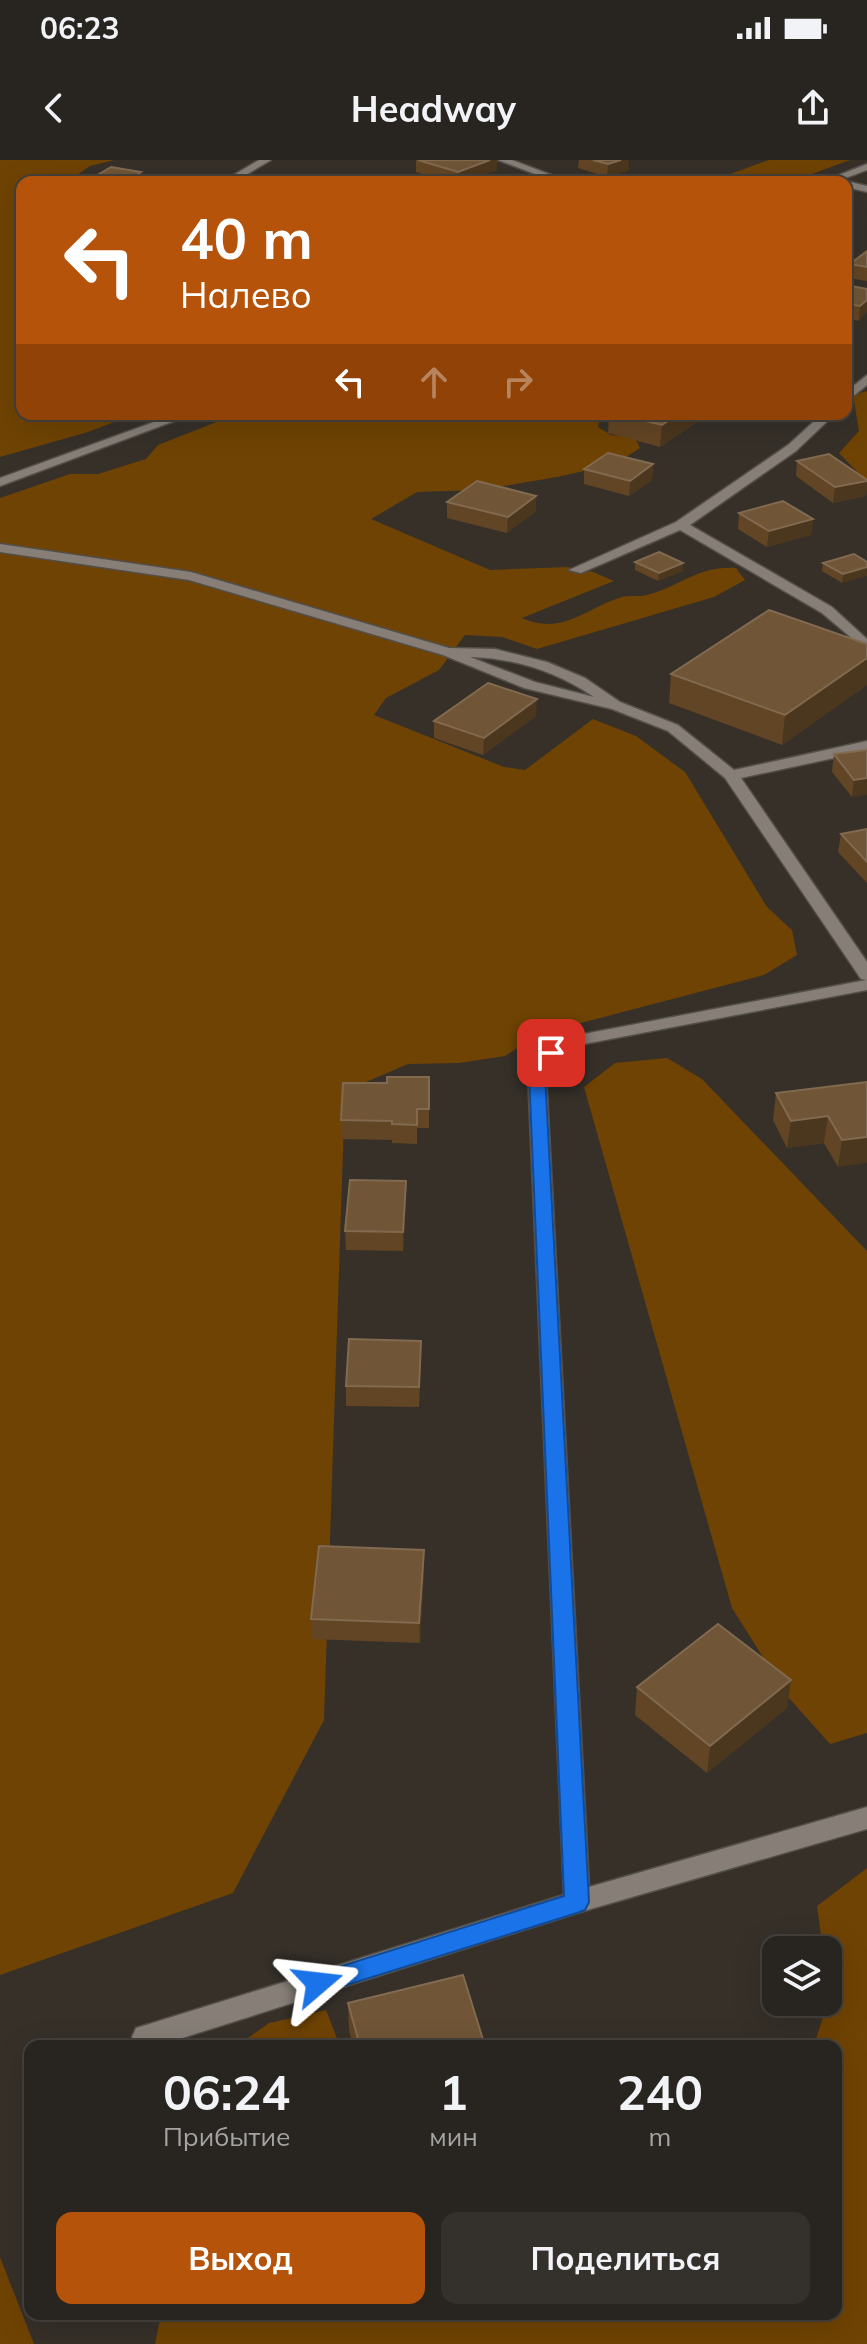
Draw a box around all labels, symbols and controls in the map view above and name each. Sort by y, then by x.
text: 06:23 [40,9,119,47]
icon: back [32,86,76,130]
text: Headway [351,86,516,131]
icon: share [791,86,835,130]
text: 40 m [180,203,313,273]
icon: left [48,208,152,312]
text: Налево [180,272,312,317]
icon: left [328,360,372,404]
icon: ahead [412,360,456,404]
icon: right [496,360,540,404]
pin [517,1019,585,1087]
icon: arrive [529,1031,573,1075]
map controls [762,1936,842,2016]
button: layers [762,1936,842,2016]
position arrow [276,1941,360,2025]
text: 06:24 [163,2062,290,2122]
text: 1 [439,2062,468,2122]
text: 240 [617,2062,703,2122]
text: Прибытие [163,2120,290,2153]
text: мин [429,2120,478,2153]
text: m [648,2120,671,2153]
button: Выход [56,2212,425,2304]
button: Поделиться [441,2212,810,2304]

